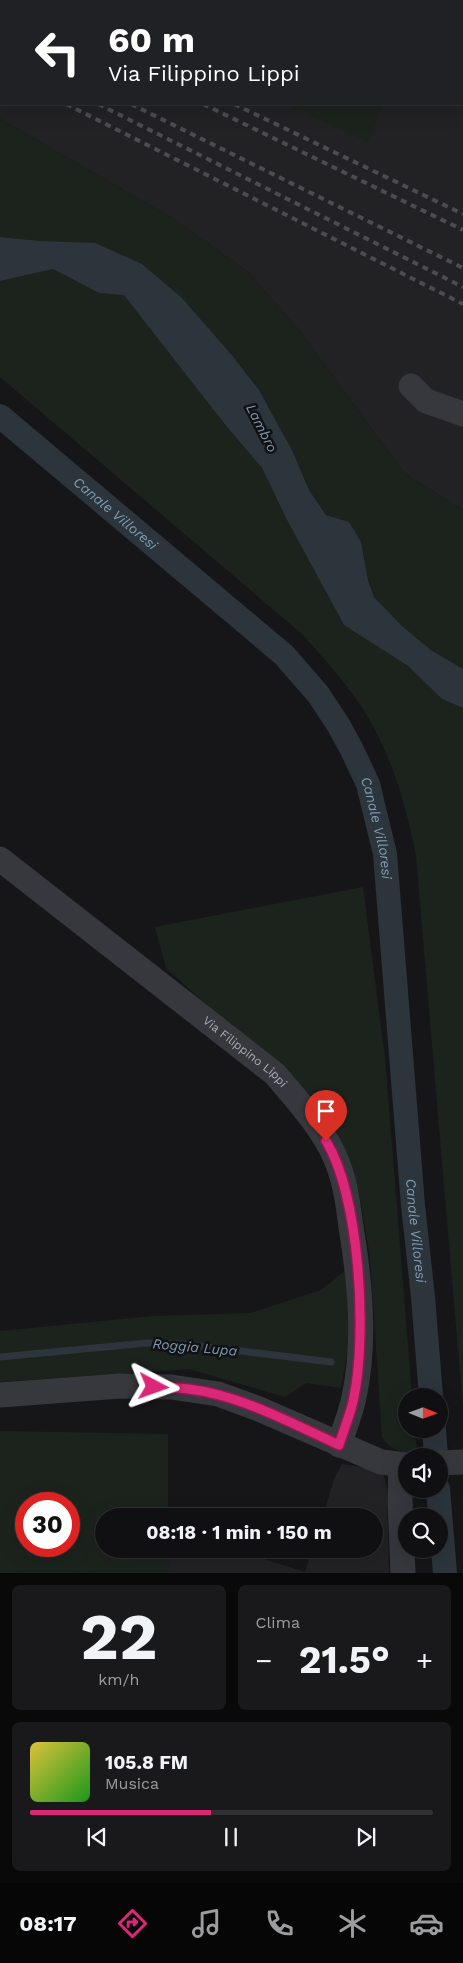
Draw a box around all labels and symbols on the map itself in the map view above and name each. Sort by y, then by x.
water label: Lambro [243,401,281,455]
water label: Canale Villoresi [70,473,161,553]
water label: Canale Villoresi [358,774,395,880]
street label: Via Filippino Lippi [200,1013,290,1090]
pin [305,1090,347,1141]
water label: Canale Villoresi [403,1178,429,1284]
water label: Roggia Lupa [152,1335,238,1359]
position arrow [127,1360,179,1412]
north arrow [398,1388,448,1438]
speed limit sign: 30 [15,1492,80,1557]

